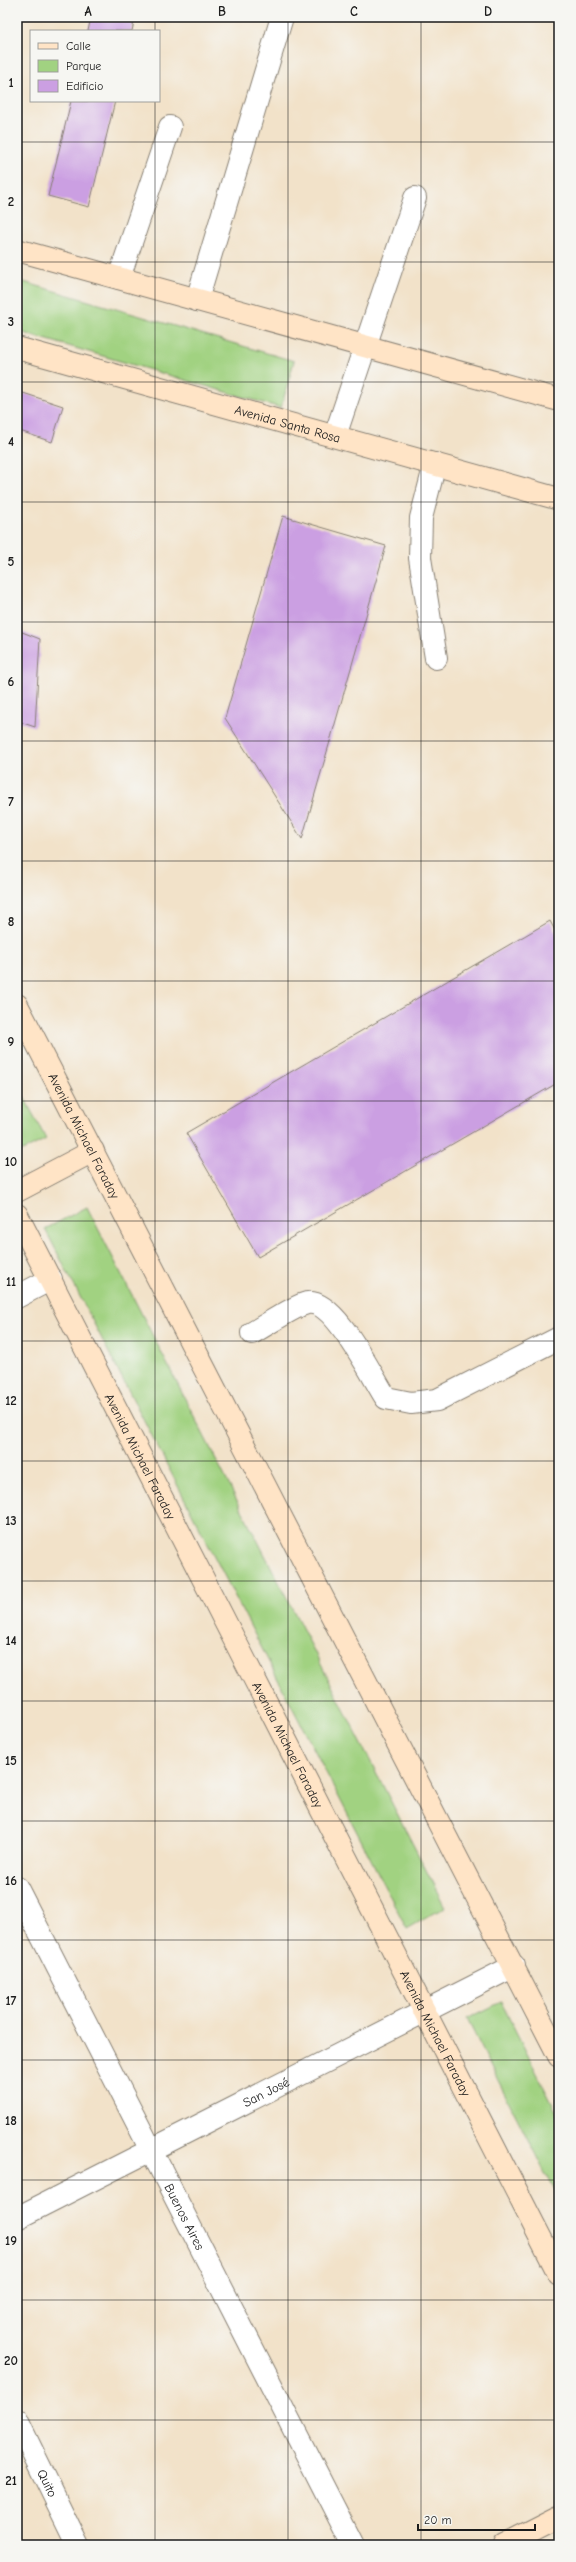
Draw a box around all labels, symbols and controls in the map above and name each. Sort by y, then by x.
text: A [84,4,92,19]
text: B [218,4,226,19]
text: C [350,4,358,19]
text: D [484,4,492,19]
legend [30,30,160,102]
text: Calle [66,39,91,53]
text: Parque [66,59,101,73]
text: 1 [8,75,14,90]
text: Edificio [66,79,103,93]
text: 2 [8,194,14,209]
text: 3 [8,314,14,329]
street label: Avenida Santa Rosa [233,402,342,445]
text: 4 [8,434,14,449]
text: 5 [8,554,15,569]
text: 6 [8,674,15,689]
text: 7 [8,794,14,809]
text: 8 [8,914,14,929]
text: 9 [8,1034,15,1049]
street label: Avenida Michael Faraday [46,1070,123,1201]
text: 10 [5,1154,17,1169]
text: 11 [6,1274,16,1289]
street label: Avenida Michael Faraday [102,1391,179,1522]
text: 12 [5,1393,17,1408]
text: 13 [5,1513,17,1528]
text: 14 [5,1633,17,1648]
street label: Avenida Michael Faraday [250,1679,327,1810]
text: 15 [5,1753,17,1768]
text: 16 [5,1873,17,1888]
street label: Avenida Michael Faraday [397,1968,474,2099]
text: 17 [6,1993,17,2008]
street label: San José [240,2074,292,2110]
text: 18 [5,2113,17,2128]
street label: Buenos Aires [162,2181,208,2252]
text: 19 [5,2233,17,2248]
text: 20 [4,2353,18,2368]
street label: Quito [35,2467,61,2499]
text: 21 [5,2473,17,2488]
scale bar [418,2506,535,2532]
text: 20 m [424,2513,452,2527]

